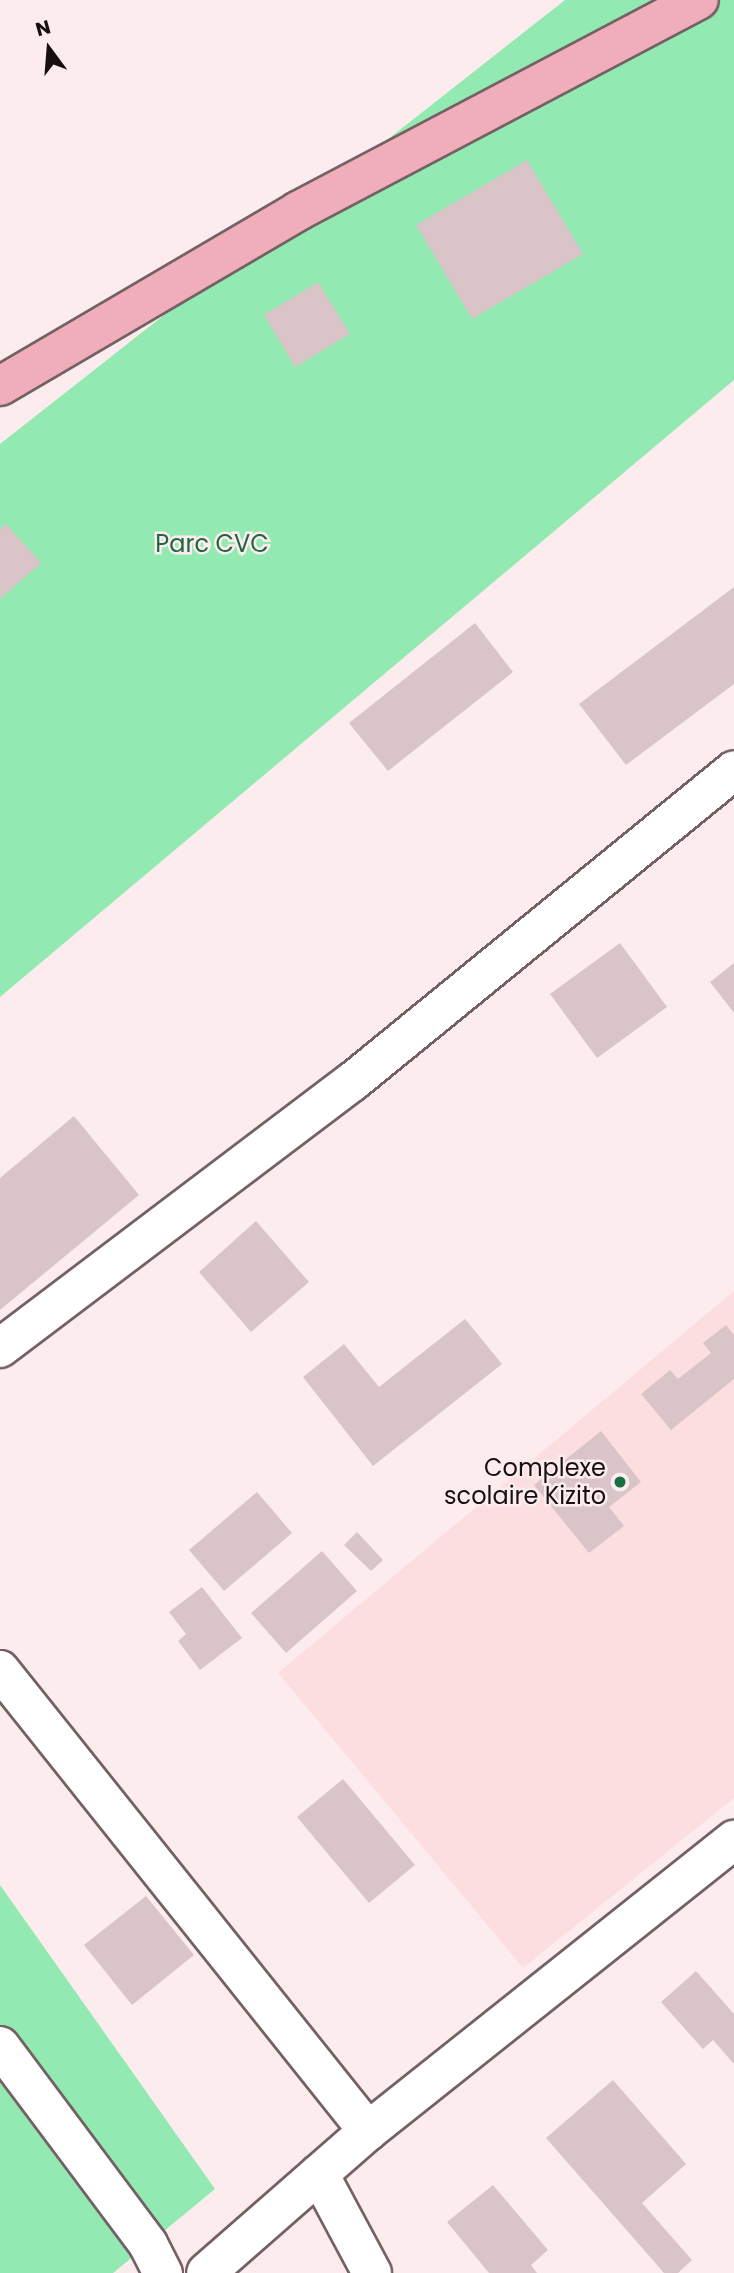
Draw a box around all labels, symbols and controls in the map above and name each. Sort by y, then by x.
text: N [32,13,54,43]
north arrow [14,14,84,84]
park label: Parc CVC [155,530,269,558]
place label: Complexe scolaire Kizito [444,1454,606,1510]
marker: Complexe scolaire Kizito [612,1474,628,1490]

